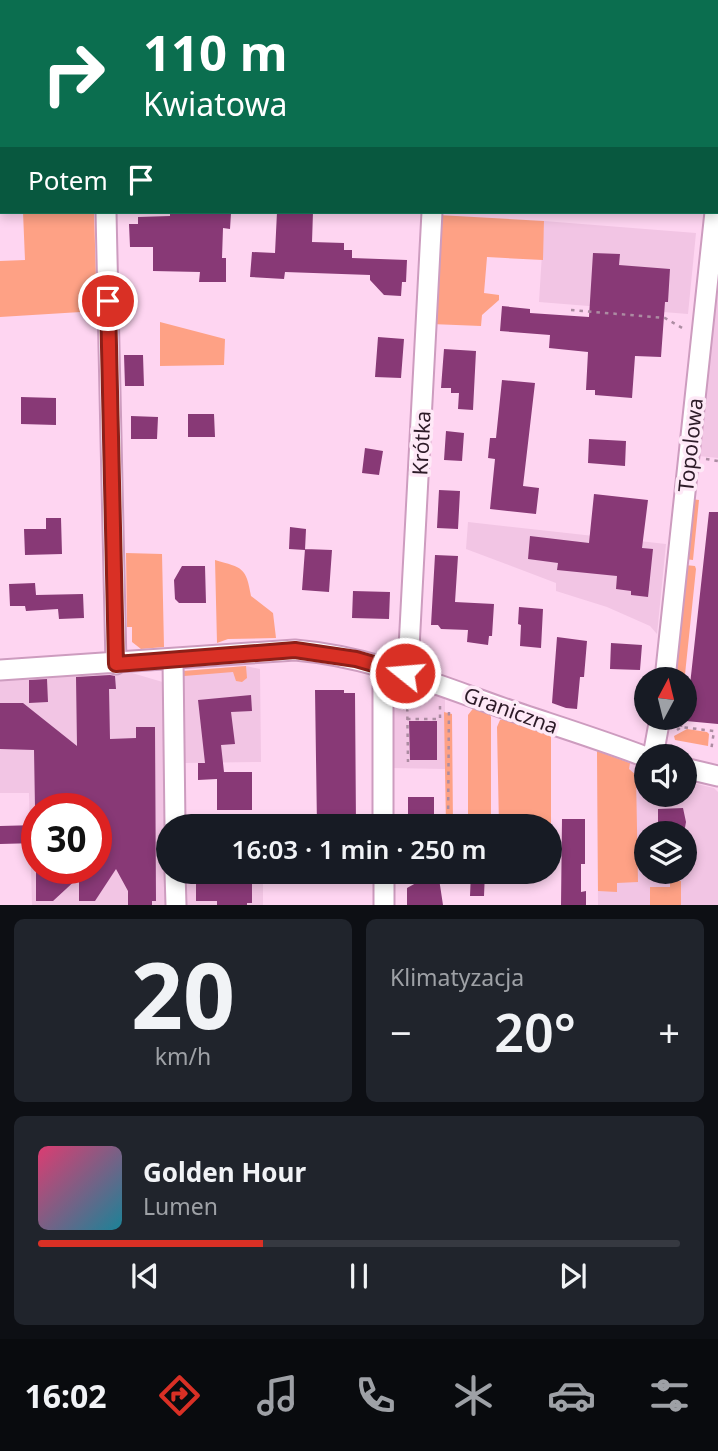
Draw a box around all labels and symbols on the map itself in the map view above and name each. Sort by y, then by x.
pin [78,271,138,331]
street label: Topolowa [671,397,709,493]
street label: Krótka [405,410,437,476]
position arrow [368,636,442,710]
north arrow [634,667,696,730]
street label: Graniczna [460,680,562,740]
speed limit sign: 30 [21,793,112,884]

